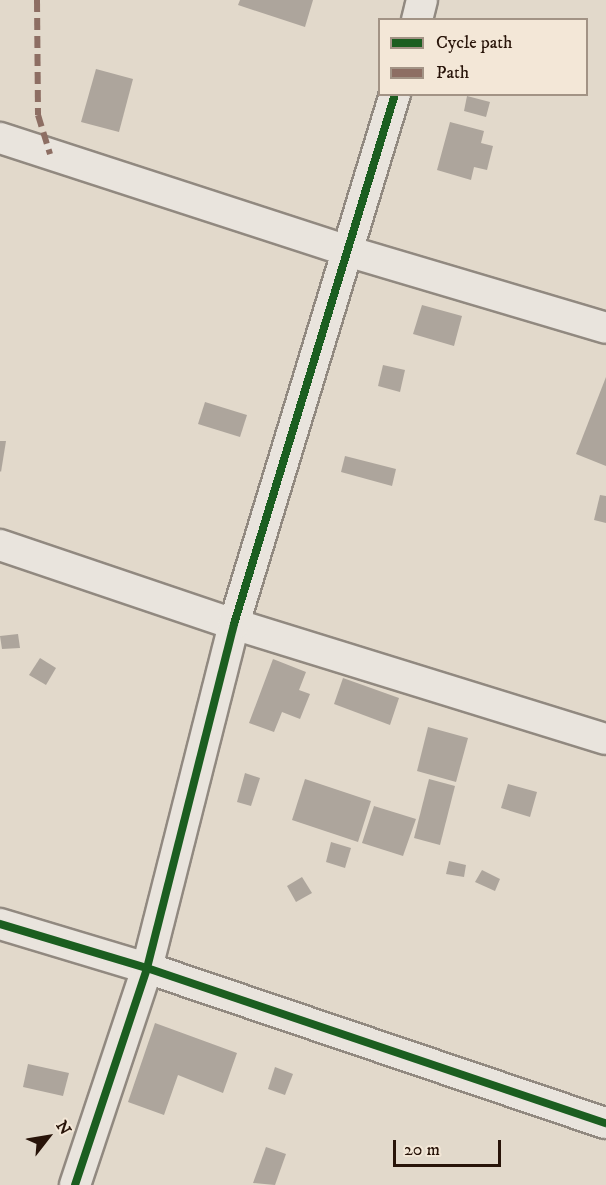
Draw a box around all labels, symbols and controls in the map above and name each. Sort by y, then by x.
legend [378,18,588,96]
text: Cycle path [436,32,513,54]
text: Path [436,62,469,84]
north arrow [18,1107,78,1167]
text: N [51,1117,75,1139]
scale bar [396,1128,504,1166]
text: 20 m [404,1139,440,1161]

